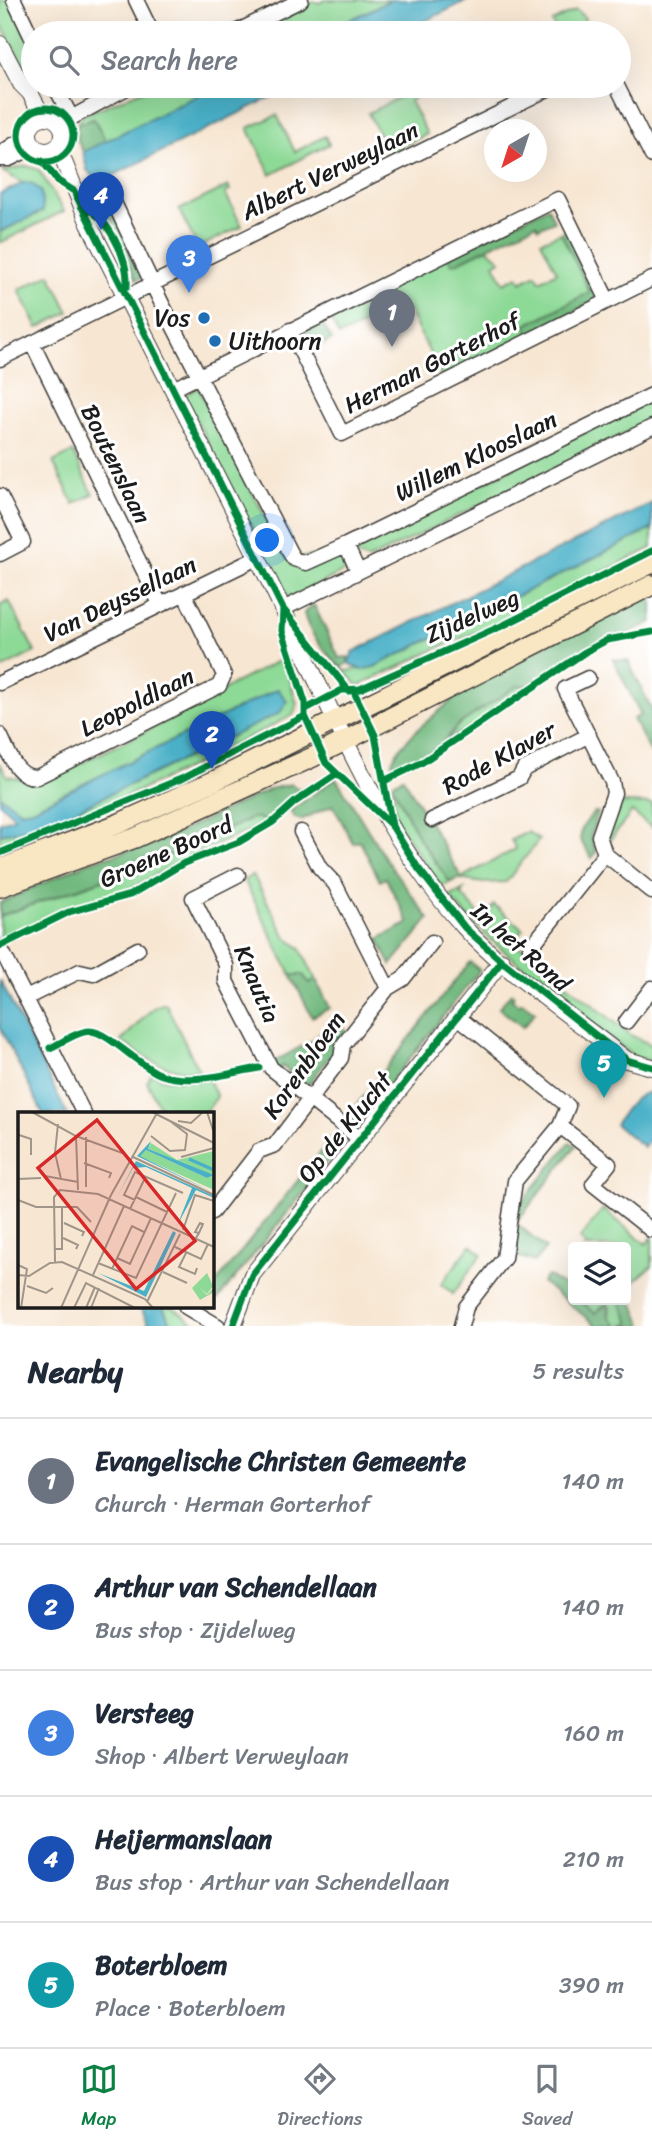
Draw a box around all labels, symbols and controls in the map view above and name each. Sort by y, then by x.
search box [21,21,631,98]
text: Search here [101,37,238,83]
icon: search [45,41,83,79]
street label: Albert Verweylaan [233,110,426,233]
north arrow [484,119,547,182]
pin: 4 [78,172,124,230]
pin: 3 [166,235,212,293]
pin: 1 [369,289,415,347]
place label: Vos [155,297,191,339]
street label: Herman Gorterhof [336,299,530,426]
marker: Vos [196,310,212,326]
place label: Uithoorn [229,320,321,362]
marker: Uithoorn [207,333,223,349]
street label: Boutenslaan [69,397,163,531]
street label: Willem Klooslaan [388,398,564,514]
your location [250,523,284,557]
street label: Van Deyssellaan [36,544,204,654]
street label: Zijdelweg [418,577,526,655]
street label: Leopoldlaan [72,655,202,749]
street label: Rode Klaver [434,708,566,807]
pin: 2 [189,711,235,769]
street label: Groene Boord [93,803,242,900]
street label: In het Rond [460,891,582,1004]
street label: Knautia [222,938,292,1030]
street label: Korenbloem [251,1002,357,1128]
pin: 5 [581,1040,627,1098]
street label: Op de Klucht [286,1061,404,1192]
inset map [18,1112,214,1308]
map controls [568,1242,631,1305]
button: layers [568,1242,631,1305]
text: Nearby [28,1345,123,1399]
text: 5 results [533,1351,624,1392]
text: Evangelische Christen Gemeente [95,1438,466,1484]
text: 1 [46,1461,56,1502]
text: 140 m [562,1461,624,1502]
text: Church · Herman Gorterhof [95,1484,370,1525]
text: Arthur van Schendellaan [95,1564,377,1610]
text: 2 [44,1587,58,1628]
text: 140 m [562,1587,624,1628]
text: Bus stop · Zijdelweg [95,1610,296,1651]
text: Versteeg [95,1690,194,1736]
text: 3 [45,1713,57,1754]
text: 160 m [563,1713,624,1754]
text: Shop · Albert Verweylaan [95,1736,349,1777]
text: Heijermanslaan [95,1816,272,1862]
text: 4 [44,1839,58,1880]
text: 210 m [563,1839,624,1880]
text: Bus stop · Arthur van Schendellaan [95,1862,449,1903]
text: Boterbloem [95,1942,228,1988]
text: 5 [44,1965,58,2006]
text: 390 m [559,1965,624,2006]
text: Place · Boterbloem [95,1988,286,2029]
tab: Map [80,2060,118,2135]
tab: Directions [277,2060,363,2135]
tab: Saved [522,2060,572,2135]

